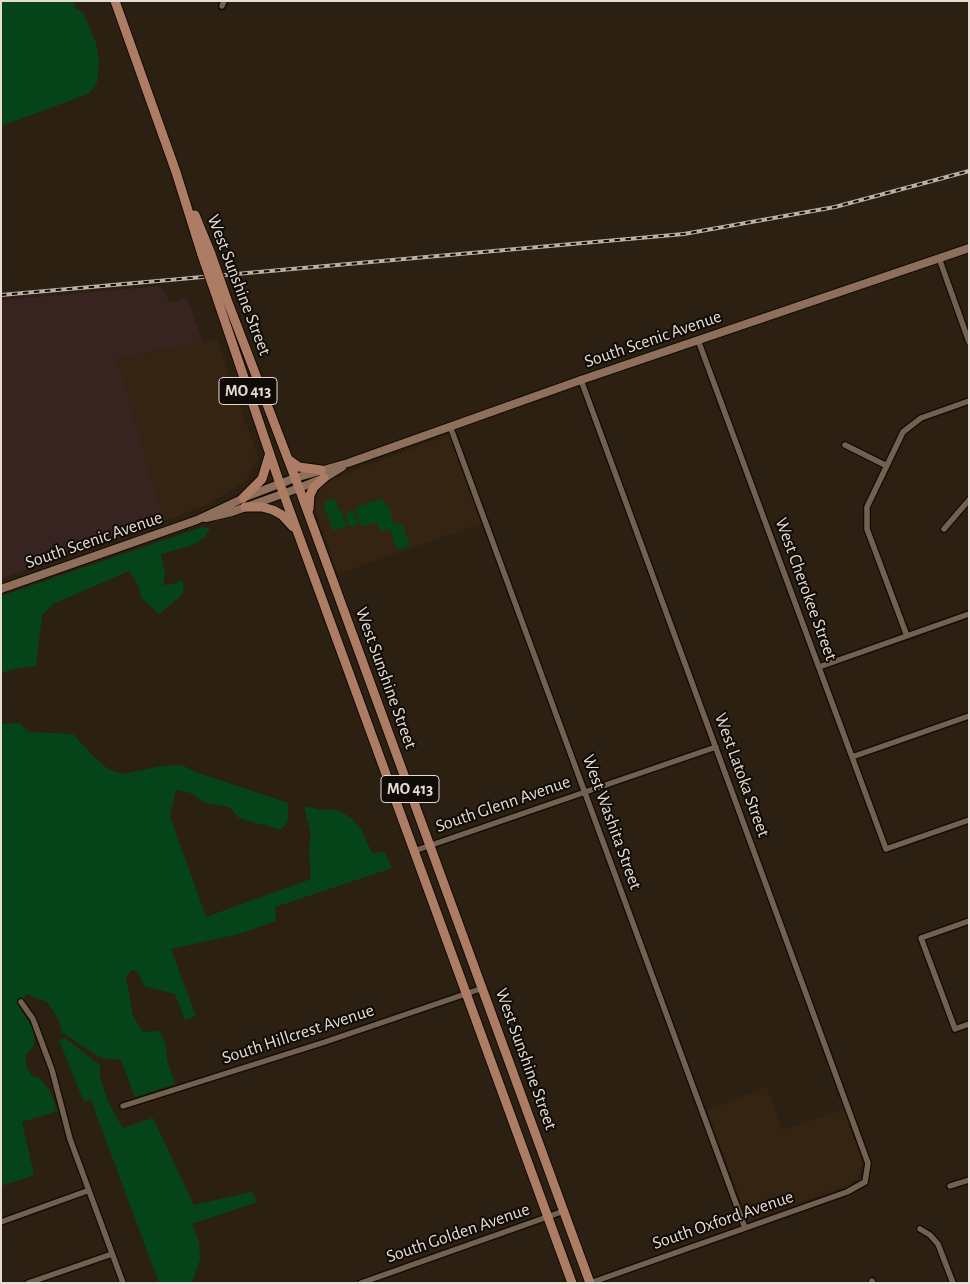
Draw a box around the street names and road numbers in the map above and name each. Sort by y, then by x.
street label: West Sunshine Street [202,212,276,358]
street label: South Scenic Avenue [582,305,724,373]
road number: MO 413 [219,378,277,404]
street label: South Scenic Avenue [23,506,165,574]
street label: West Cherokee Street [770,515,842,663]
street label: West Sunshine Street [350,604,422,752]
street label: West Latoka Street [710,710,774,840]
street label: West Washita Street [578,752,646,892]
street label: South Glenn Avenue [433,771,573,837]
road number: MO 413 [381,776,439,802]
street label: West Sunshine Street [490,985,562,1133]
street label: South Hillcrest Avenue [219,999,377,1069]
street label: South Oxford Avenue [650,1186,796,1254]
street label: South Golden Avenue [383,1198,533,1268]

